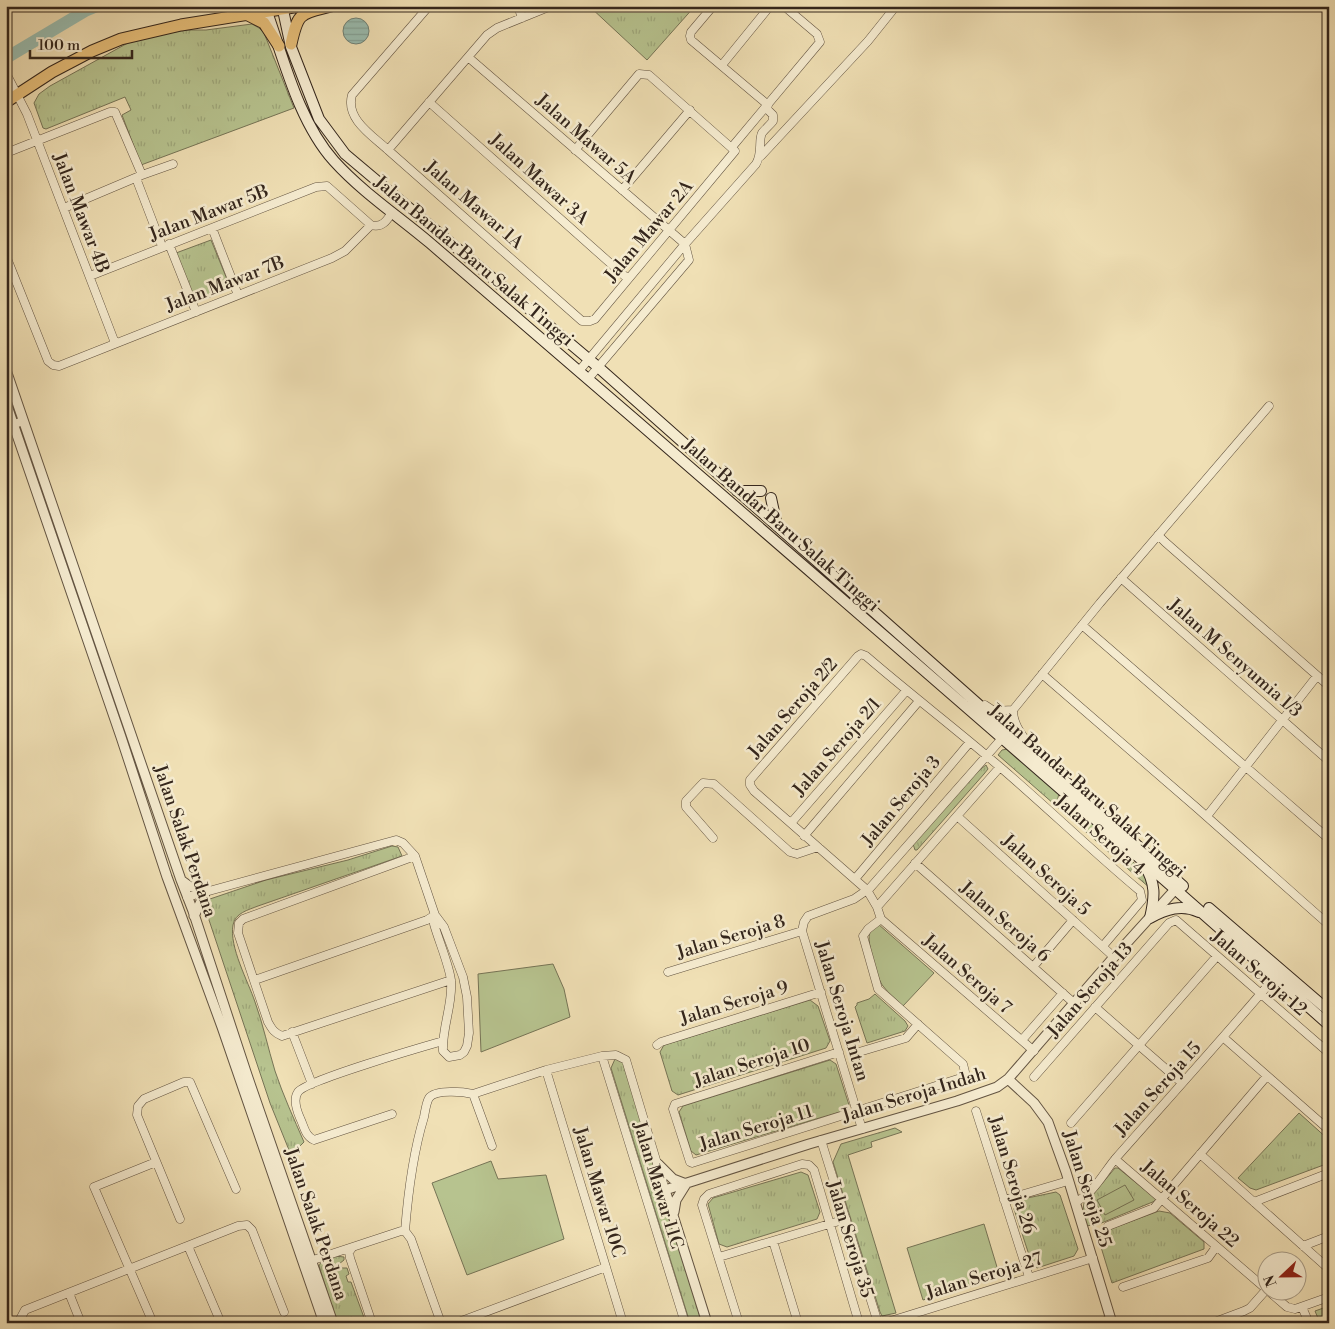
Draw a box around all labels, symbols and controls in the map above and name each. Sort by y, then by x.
scale bar [30,28,132,60]
text: 100 m [38,36,80,55]
street label: Jalan Mawar 5A [530,88,642,189]
street label: Jalan Mawar 3A [484,128,594,230]
street label: Jalan Mawar 4B [47,149,114,276]
street label: Jalan Mawar 1A [419,155,529,255]
street label: Jalan Bandar Baru Salak Tinggi [369,170,579,351]
street label: Jalan Mawar 2A [599,175,699,288]
street label: Jalan Mawar 5B [145,180,272,247]
street label: Jalan Mawar 7B [161,251,288,318]
street label: Jalan Bandar Baru Salak Tinggi [677,432,884,617]
street label: Jalan M Senyumia 1/3 [1163,593,1307,722]
street label: Jalan Seroja 2/2 [743,653,843,764]
street label: Jalan Seroja 2/1 [787,693,886,802]
street label: Jalan Bandar Baru Salak Tinggi [983,698,1190,883]
street label: Jalan Seroja 3 [856,751,946,852]
street label: Jalan Salak Perdana [148,761,222,921]
street label: Jalan Seroja 4 [1049,789,1150,881]
street label: Jalan Seroja 5 [996,829,1095,921]
street label: Jalan Seroja 6 [954,876,1055,968]
street label: Jalan Seroja 8 [673,910,788,965]
street label: Jalan Seroja 12 [1205,924,1312,1021]
street label: Jalan Seroja 7 [917,928,1016,1019]
street label: Jalan Seroja Intan [809,937,874,1084]
street label: Jalan Seroja 13 [1042,937,1138,1043]
street label: Jalan Seroja 9 [676,976,791,1031]
street label: Jalan Seroja 10 [690,1033,813,1093]
street label: Jalan Seroja 15 [1109,1037,1206,1142]
street label: Jalan Seroja Indah [838,1062,989,1128]
street label: Jalan Seroja 11 [695,1100,816,1156]
street label: Jalan Seroja 26 [983,1112,1041,1237]
street label: Jalan Mawar 11C [627,1118,688,1252]
street label: Jalan Mawar 10C [568,1123,630,1260]
street label: Jalan Seroja 25 [1057,1127,1117,1250]
street label: Jalan Salak Perdana [279,1144,353,1304]
street label: Jalan Seroja 22 [1136,1155,1244,1253]
street label: Jalan Seroja 35 [821,1177,879,1300]
street label: Jalan Seroja 27 [922,1247,1045,1305]
north arrow [1258,1252,1308,1302]
text: N [1260,1272,1281,1289]

